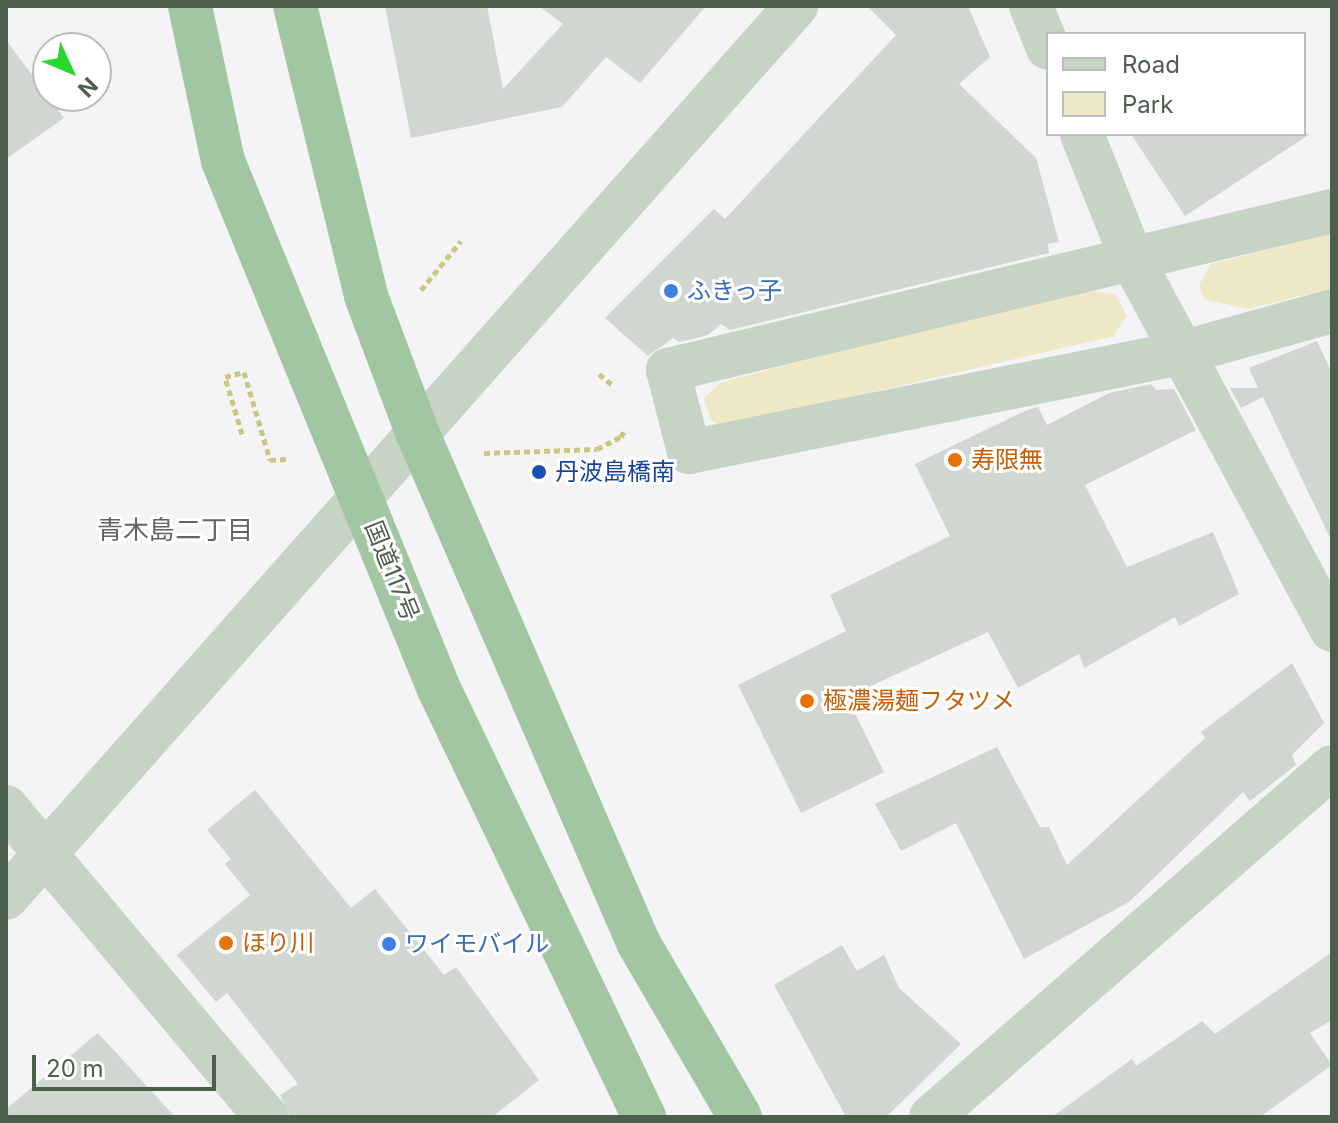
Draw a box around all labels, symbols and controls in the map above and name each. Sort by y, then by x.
north arrow [32,32,112,112]
legend [1046,32,1306,136]
text: Road [1122,50,1180,79]
text: N [73,72,103,102]
text: Park [1122,90,1173,119]
place label: ふきっ子 [687,277,783,305]
marker: ふきっ子 [662,282,680,300]
place label: 寿限無 [971,446,1043,474]
marker: 寿限無 [946,451,964,469]
place label: 丹波島橋南 [555,458,675,486]
marker: 丹波島橋南 [530,463,548,481]
district label: 青木島二丁目 [97,514,253,546]
street label: 国道117号 [359,517,425,625]
place label: 極濃湯麺フタツメ [823,687,1015,715]
marker: 極濃湯麺フタツメ [798,692,816,710]
place label: ほり川 [242,929,314,957]
place label: ワイモバイル [405,930,549,958]
marker: ほり川 [217,934,235,952]
marker: ワイモバイル [380,935,398,953]
scale bar [36,1039,220,1089]
text: 20 m [46,1054,104,1083]

